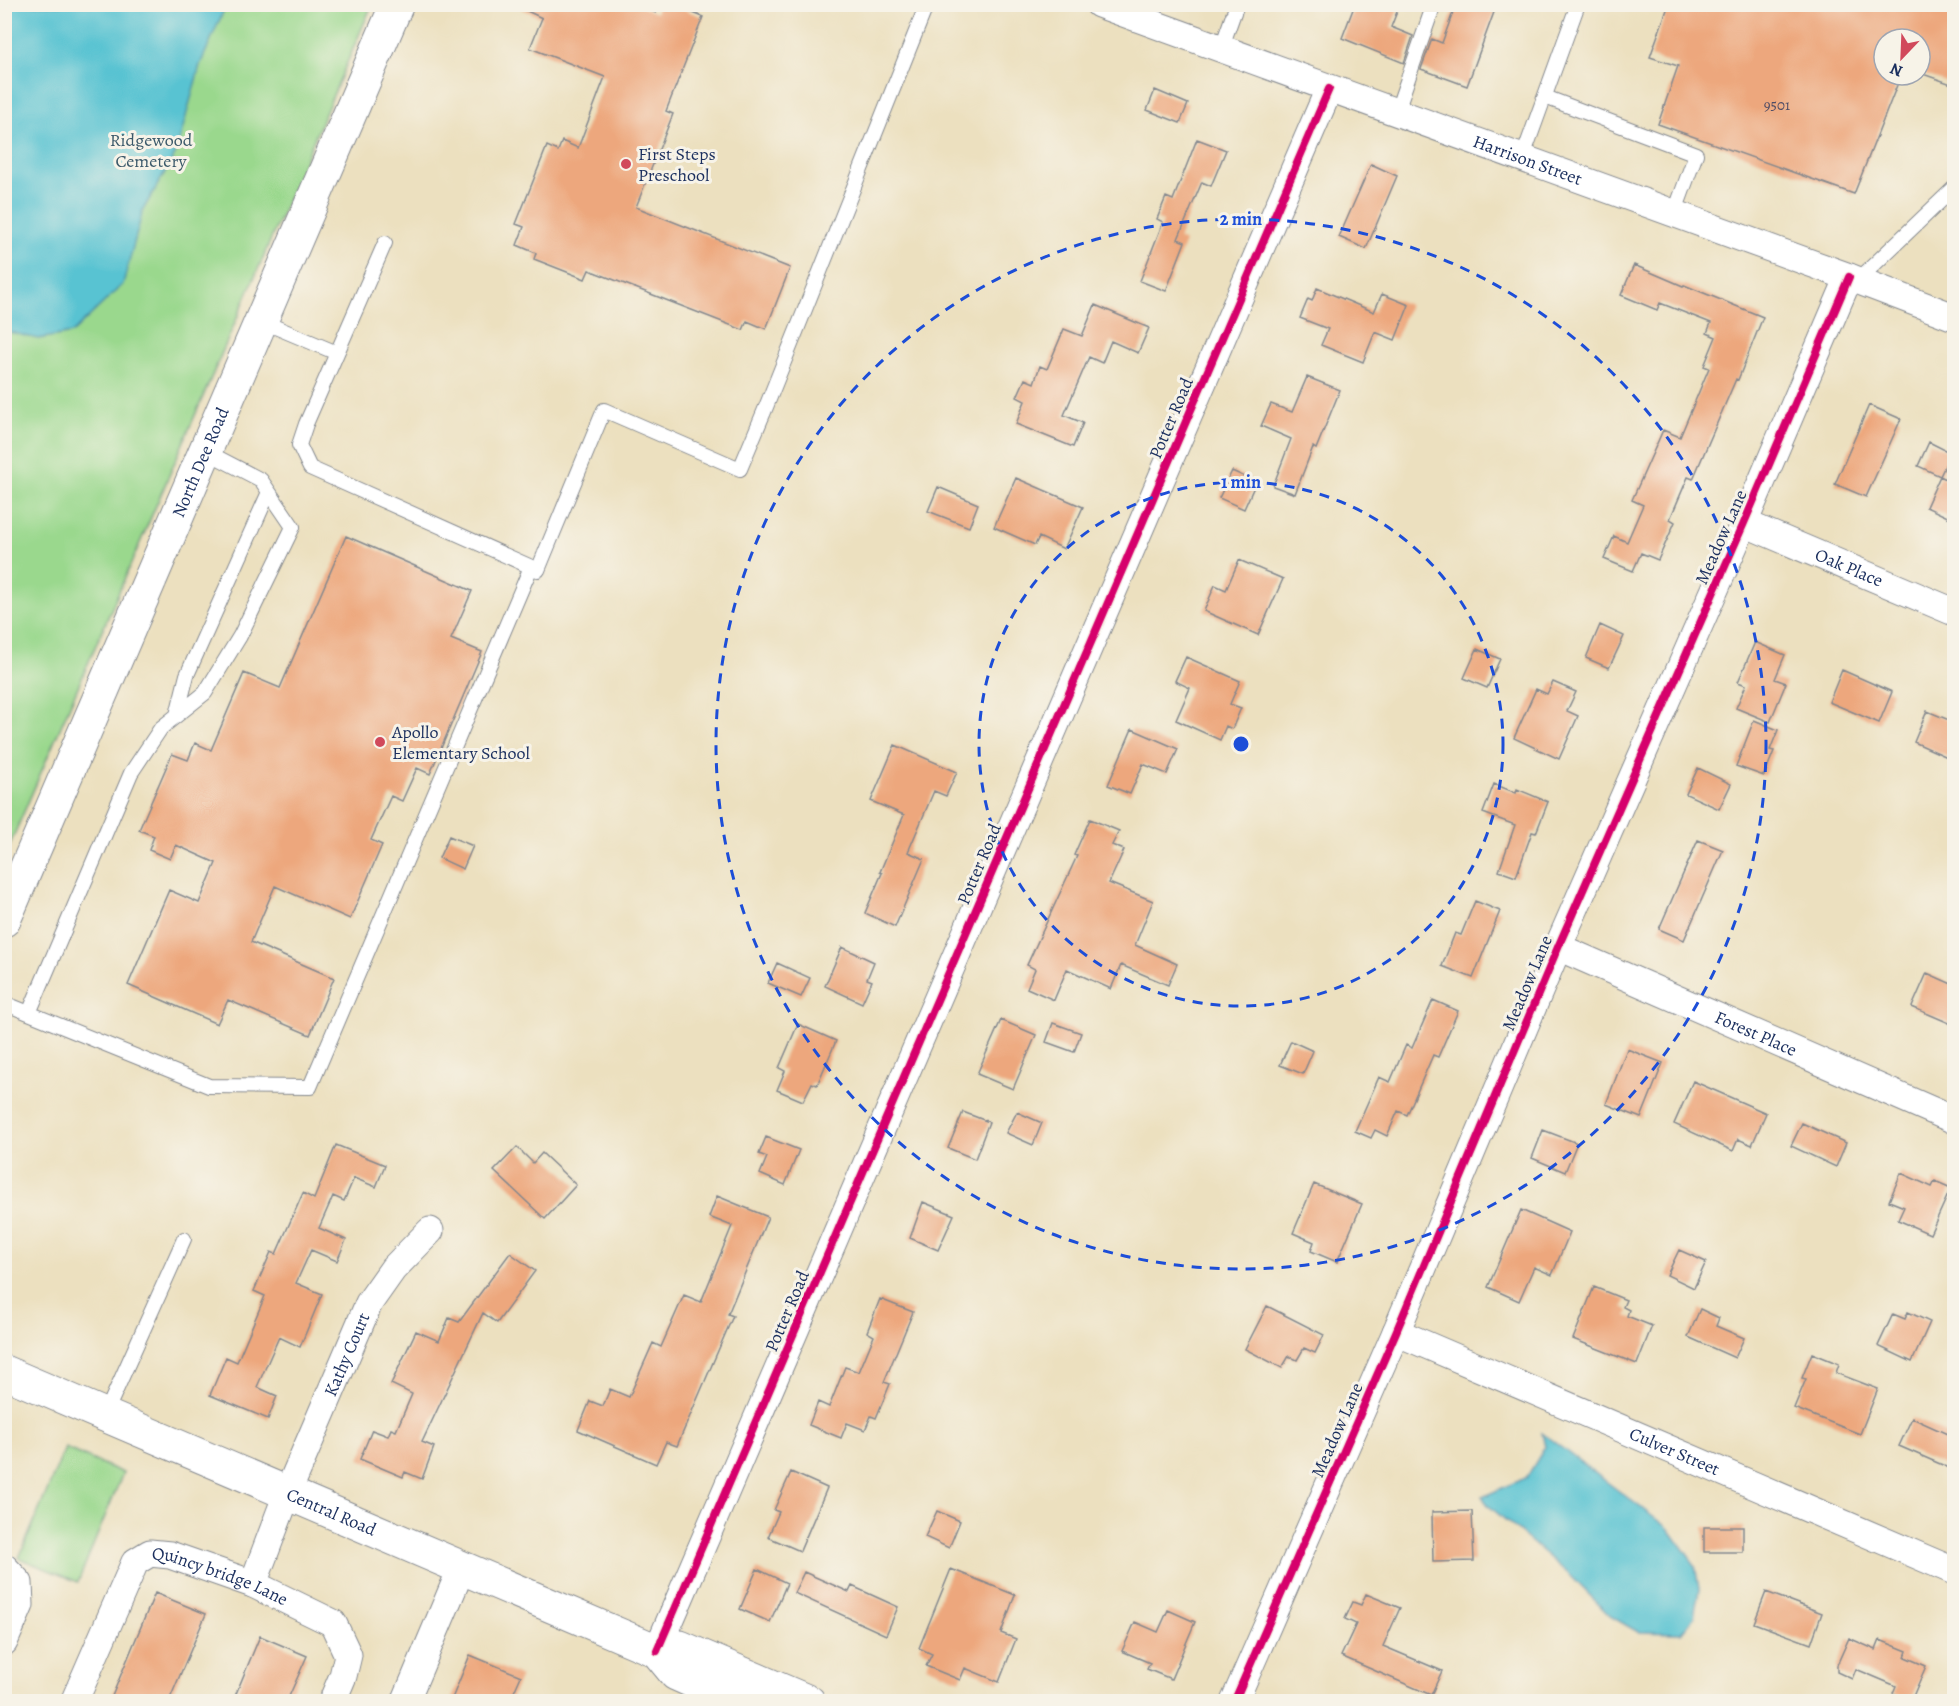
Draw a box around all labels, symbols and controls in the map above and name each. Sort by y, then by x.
north arrow [1872,27,1932,87]
text: N [1887,57,1906,82]
house number: 9501 [1764,95,1790,115]
park label: Ridgewood Cemetery [110,128,193,173]
street label: Harrison Street [1470,129,1585,191]
place label: First Steps Preschool [638,142,716,187]
marker: First Steps Preschool [619,157,633,171]
text: 2 min [1220,207,1262,231]
street label: Potter Road [1143,373,1199,462]
street label: North Dee Road [166,403,235,521]
text: 1 min [1221,470,1261,494]
street label: Meadow Lane [1689,486,1753,588]
street label: Oak Place [1811,542,1887,592]
place label: Apollo Elementary School [391,720,530,765]
centre of rings [1231,734,1251,754]
marker: Apollo Elementary School [373,735,387,749]
street label: Potter Road [951,819,1007,908]
street label: Meadow Lane [1496,932,1558,1034]
street label: Forest Place [1711,1005,1801,1062]
street label: Potter Road [759,1266,815,1355]
street label: Kathy Court [318,1309,375,1400]
street label: Meadow Lane [1305,1379,1369,1481]
street label: Culver Street [1626,1421,1723,1481]
street label: Central Road [283,1482,380,1542]
street label: Quincy bridge Lane [151,1541,292,1611]

